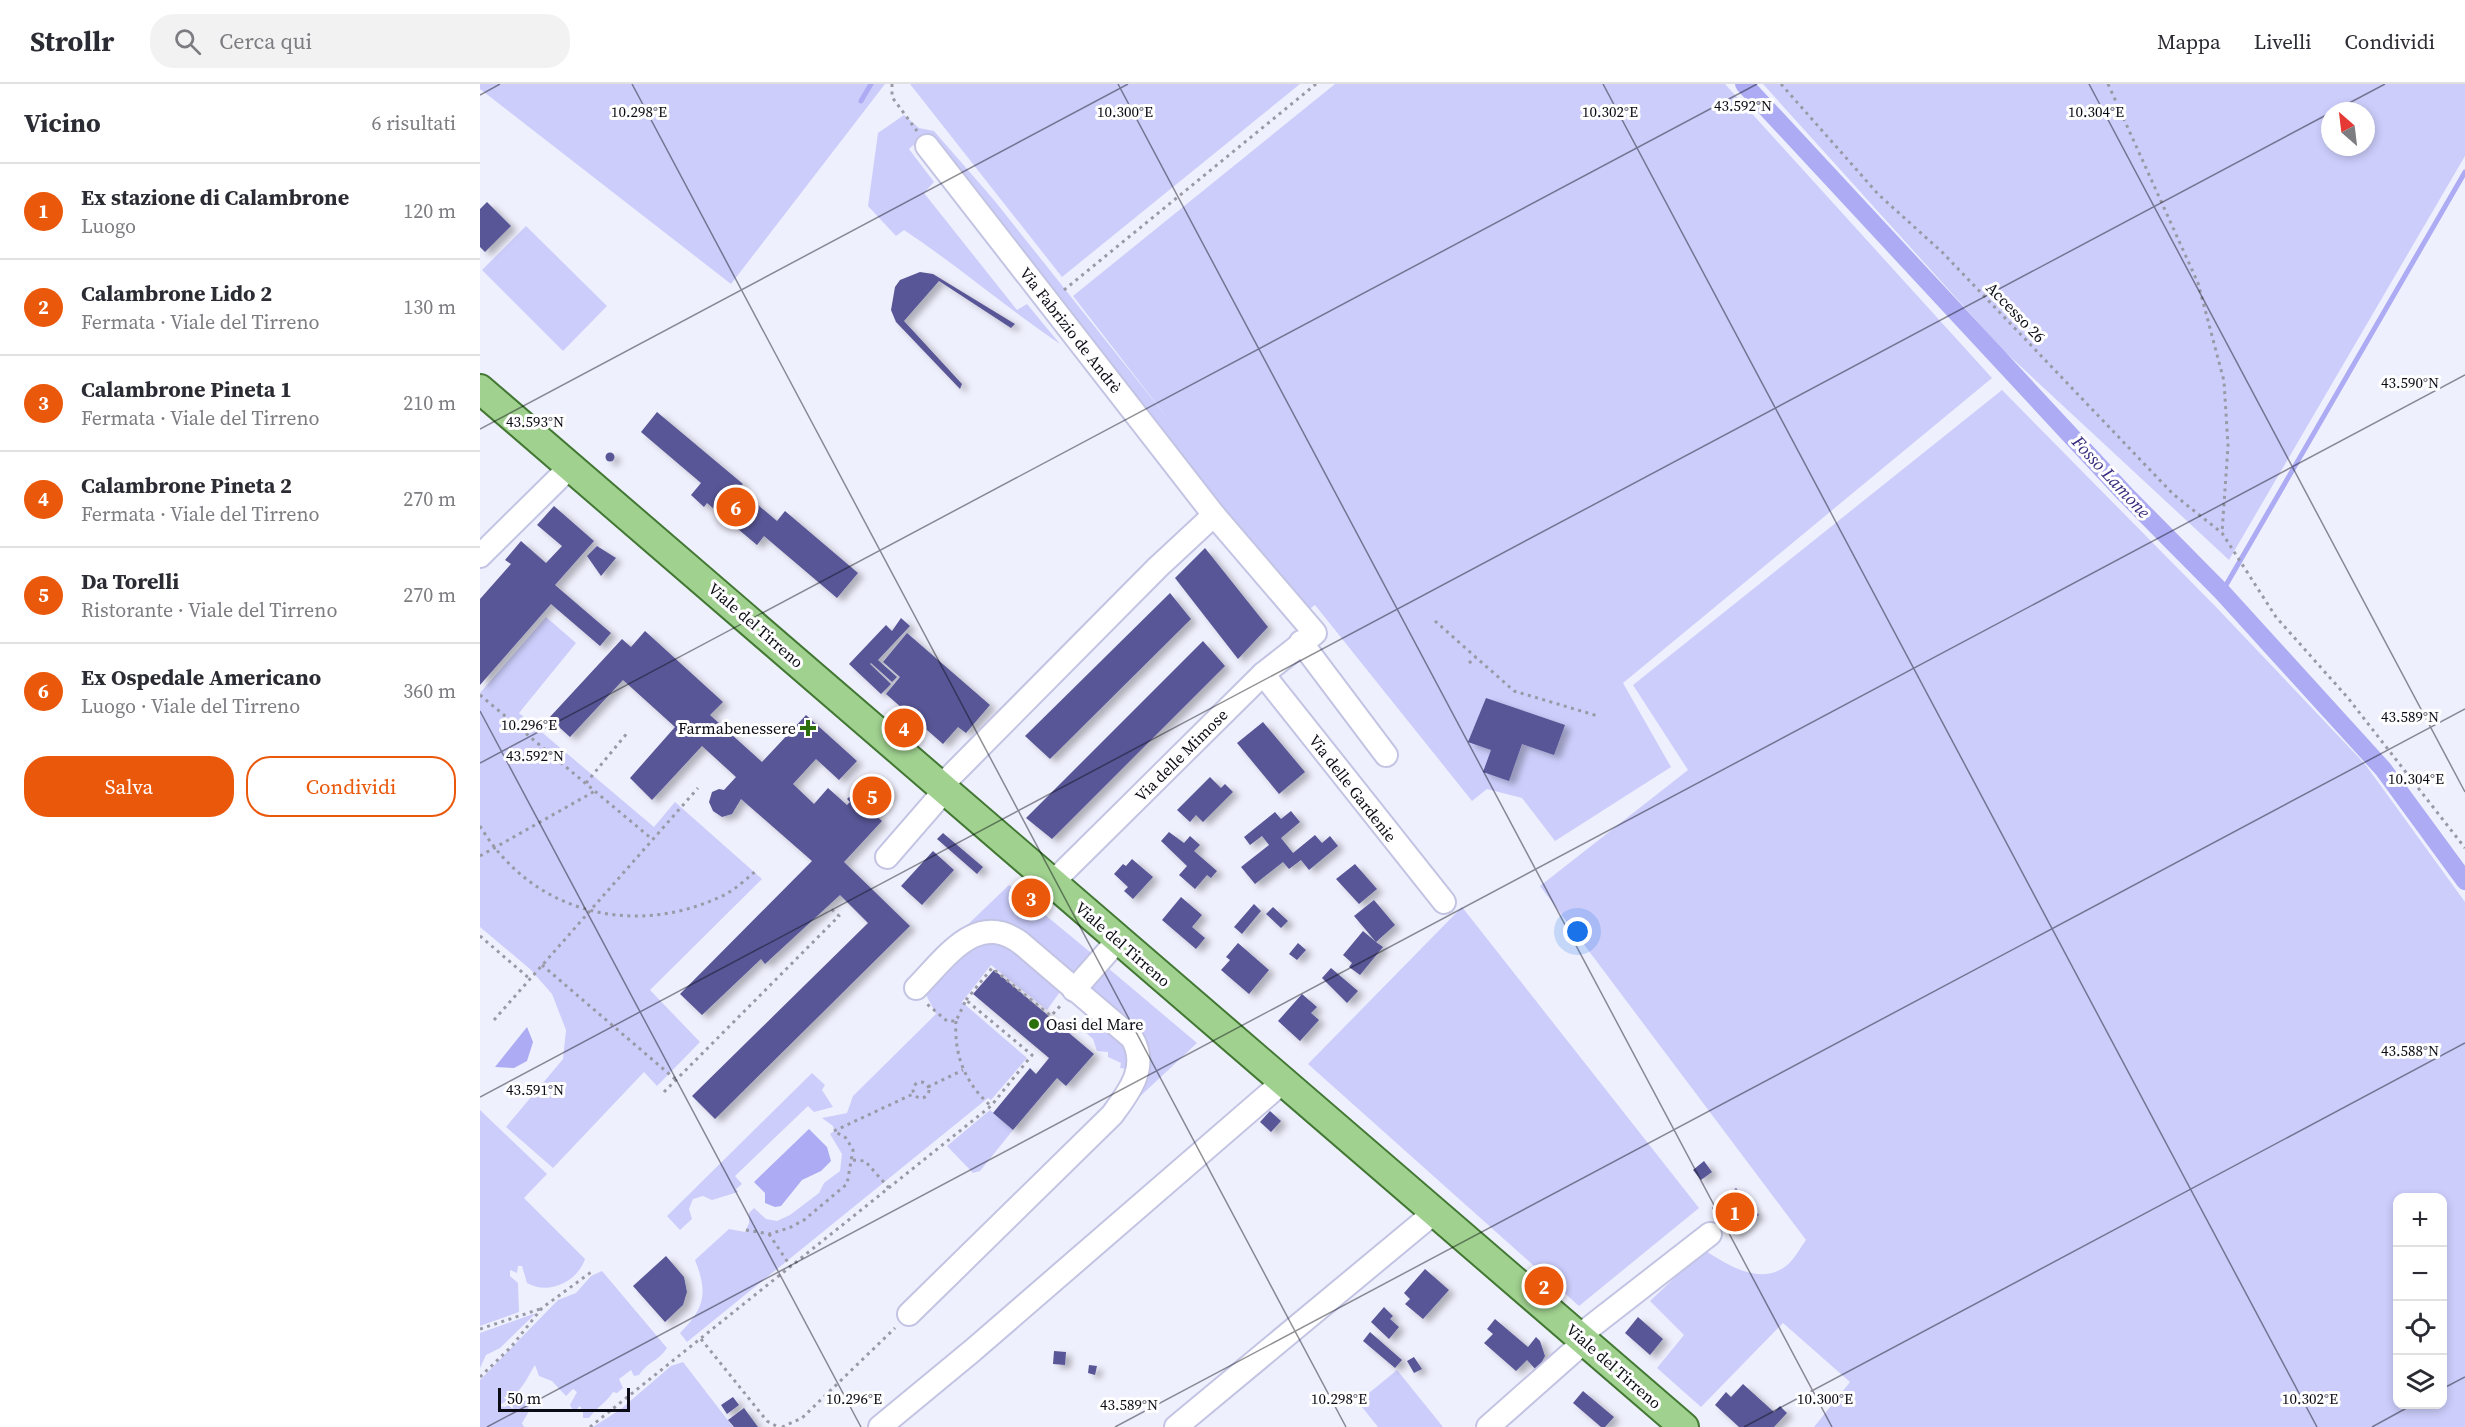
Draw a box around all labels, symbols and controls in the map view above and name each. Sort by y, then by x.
search box [150,14,570,68]
text: Strollr [30,22,114,60]
icon: search [171,25,204,58]
text: Cerca qui [219,26,312,56]
text: Mappa [2157,27,2221,56]
text: Livelli [2254,27,2312,56]
text: Condividi [2345,27,2435,56]
text: 43.592°N [1714,95,1772,116]
text: 10.298°E [611,101,667,122]
text: 10.300°E [1097,101,1153,122]
text: 10.302°E [1582,101,1638,122]
text: 10.304°E [2068,101,2124,122]
north arrow [2321,102,2375,156]
text: Vicino [24,105,101,141]
text: 6 risultati [371,109,456,137]
text: Ex stazione di Calambrone [81,182,349,212]
text: 1 [38,197,49,225]
text: 120 m [403,197,456,225]
text: Luogo [81,212,136,240]
street label: Via Fabrizio de Andrè [1015,262,1127,398]
street label: Accesso 26 [1982,277,2050,347]
text: Calambrone Lido 2 [81,278,272,308]
text: 2 [38,293,49,321]
text: 130 m [403,293,456,321]
text: Fermata · Viale del Tirreno [81,308,319,336]
text: 43.590°N [2381,372,2439,393]
text: Calambrone Pineta 1 [81,374,292,404]
text: 3 [38,389,49,417]
text: 210 m [403,389,456,417]
text: Fermata · Viale del Tirreno [81,404,319,432]
text: 43.593°N [506,411,564,432]
water label: Fosso Lamone [2066,429,2157,524]
text: Calambrone Pineta 2 [81,470,292,500]
pin: 6 [716,484,756,530]
text: 4 [38,485,49,513]
text: 270 m [403,485,456,513]
text: Fermata · Viale del Tirreno [81,500,319,528]
text: Da Torelli [81,566,179,596]
street label: Viale del Tirreno [704,577,808,673]
text: 5 [38,581,49,609]
text: 270 m [403,581,456,609]
text: Ristorante · Viale del Tirreno [81,596,337,624]
text: Ex Ospedale Americano [81,662,321,692]
text: 6 [38,677,49,705]
text: 360 m [403,677,456,705]
text: Luogo · Viale del Tirreno [81,692,300,720]
street label: Via delle Mimose [1130,704,1232,806]
pin: 4 [884,706,924,750]
text: 43.589°N [2381,706,2439,727]
text: 10.296°E [501,714,557,735]
place label: Farmabenessere [678,717,796,739]
marker: Farmabenessere [801,721,815,735]
street label: Via delle Gardenie [1304,730,1402,846]
text: 43.592°N [506,745,564,766]
button: Salva [24,756,234,817]
button: Condividi [246,756,456,817]
text: 10.304°E [2388,768,2444,789]
pin: 5 [852,774,892,818]
pin: 3 [1012,876,1050,920]
street label: Viale del Tirreno [1071,896,1175,992]
your location [1563,917,1592,946]
place label: Oasi del Mare [1046,1013,1143,1035]
marker: Oasi del Mare [1027,1017,1041,1031]
text: 43.588°N [2381,1040,2439,1061]
text: 43.591°N [506,1079,564,1100]
pin: 1 [1716,1190,1754,1234]
map controls [2393,1193,2447,1409]
button: + [2393,1193,2447,1247]
button: − [2393,1247,2447,1301]
pin: 2 [1524,1264,1564,1308]
button: locate [2393,1301,2447,1355]
street label: Viale del Tirreno [1562,1318,1666,1414]
button: layers [2393,1355,2447,1409]
scale bar [498,1385,630,1412]
text: 50 m [507,1387,541,1409]
text: 10.296°E [826,1388,882,1409]
text: 10.298°E [1311,1388,1367,1409]
text: 10.300°E [1797,1388,1853,1409]
text: 10.302°E [2282,1388,2338,1409]
text: 43.589°N [1100,1394,1158,1415]

